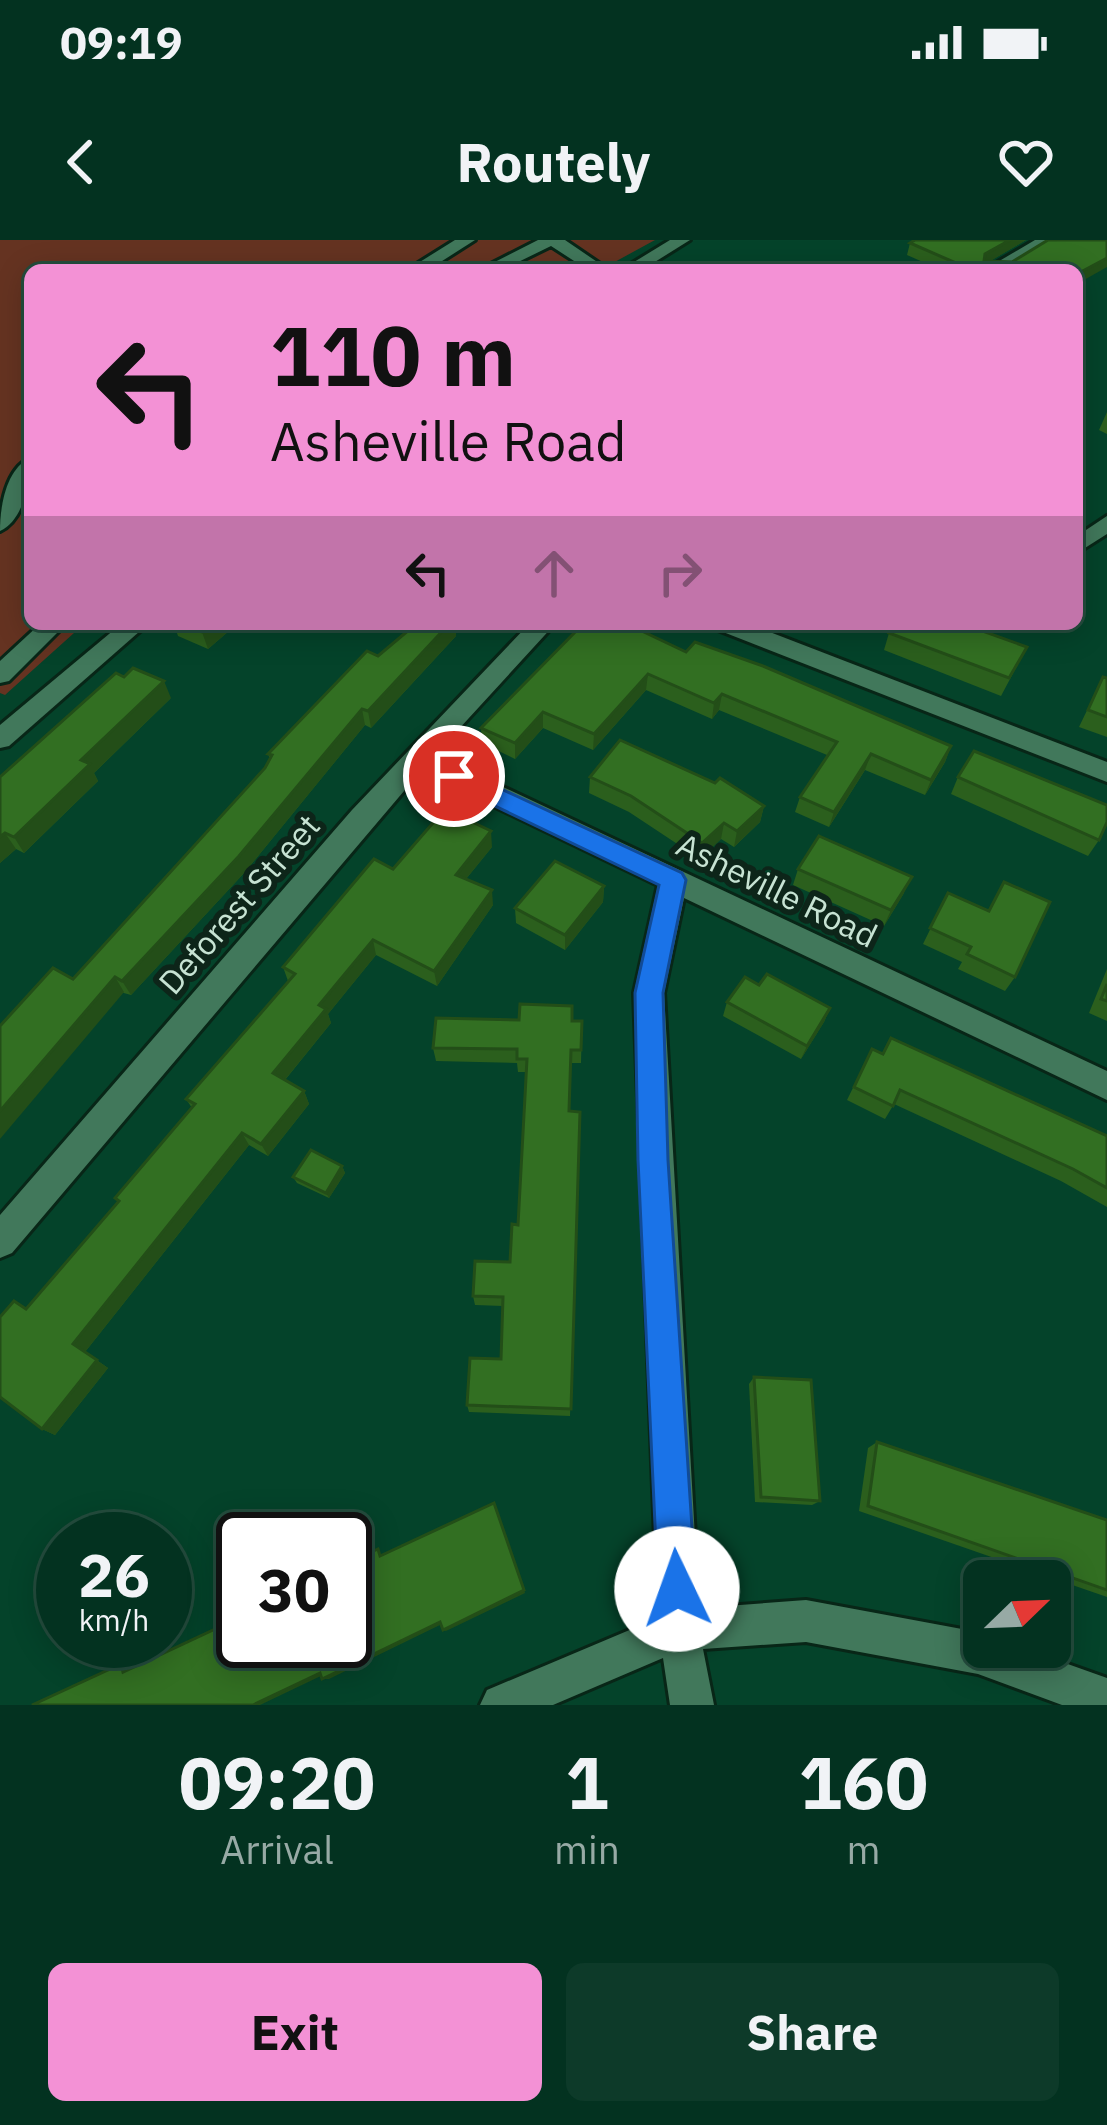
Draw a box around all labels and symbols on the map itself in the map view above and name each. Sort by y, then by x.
pin [403,725,505,827]
street label: Deforest Street [149,805,329,1003]
street label: Asheville Road [670,822,885,957]
speed limit sign: 30 [216,1512,372,1668]
position arrow [614,1526,740,1652]
north arrow [963,1560,1071,1668]

